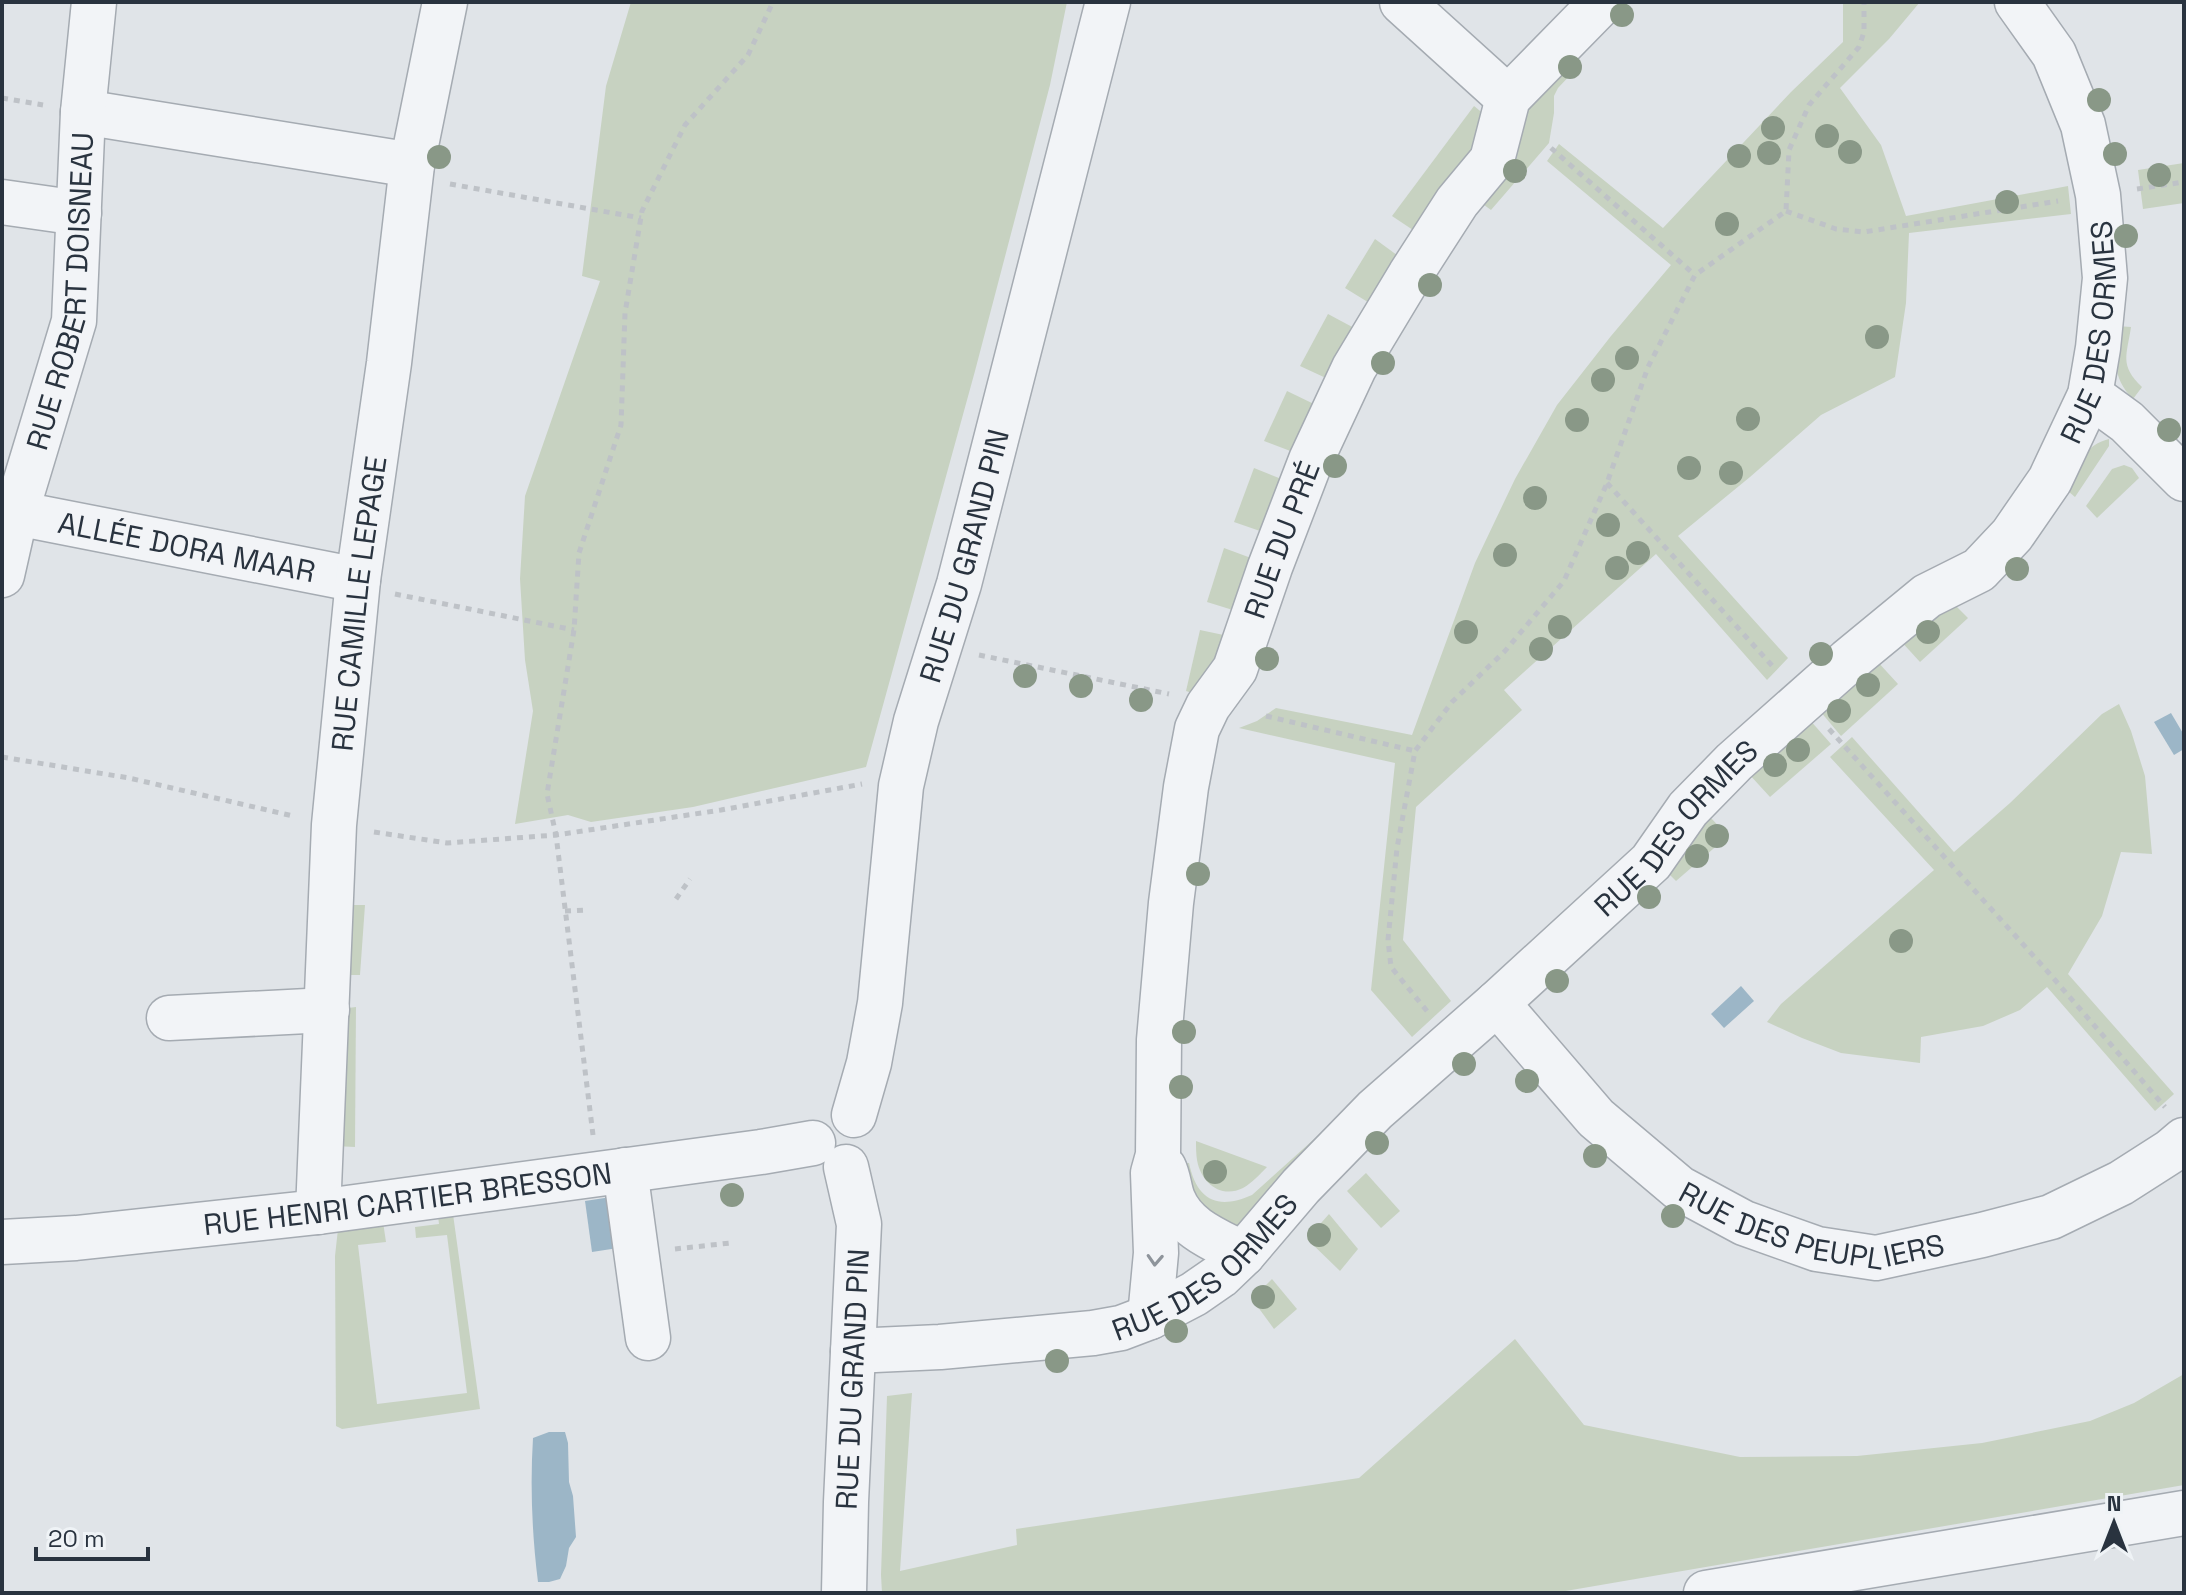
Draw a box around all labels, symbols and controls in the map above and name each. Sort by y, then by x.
street label: RUE ROBERT DOISNEAU [17,131,102,454]
street label: RUE DES ORMES [2051,219,2125,450]
street label: RUE DU GRAND PIN [910,425,1017,687]
street label: RUE CAMILLE LEPAGE [322,453,395,753]
street label: RUE DU PRÉ [1234,456,1328,624]
street label: ALLÉE DORA MAAR [55,502,319,591]
street label: RUE DES ORMES [1585,731,1766,924]
street label: RUE HENRI CARTIER BRESSON [201,1153,614,1244]
street label: RUE DES PEUPLIERS [1672,1172,1948,1278]
street label: RUE DES ORMES [1106,1185,1306,1349]
street label: RUE DU GRAND PIN [826,1248,877,1511]
one-way arrow [1147,1254,1164,1267]
north arrow [2074,1483,2154,1563]
text: N [2107,1489,2121,1517]
scale bar [36,1511,148,1561]
text: 20 m [48,1523,105,1554]

